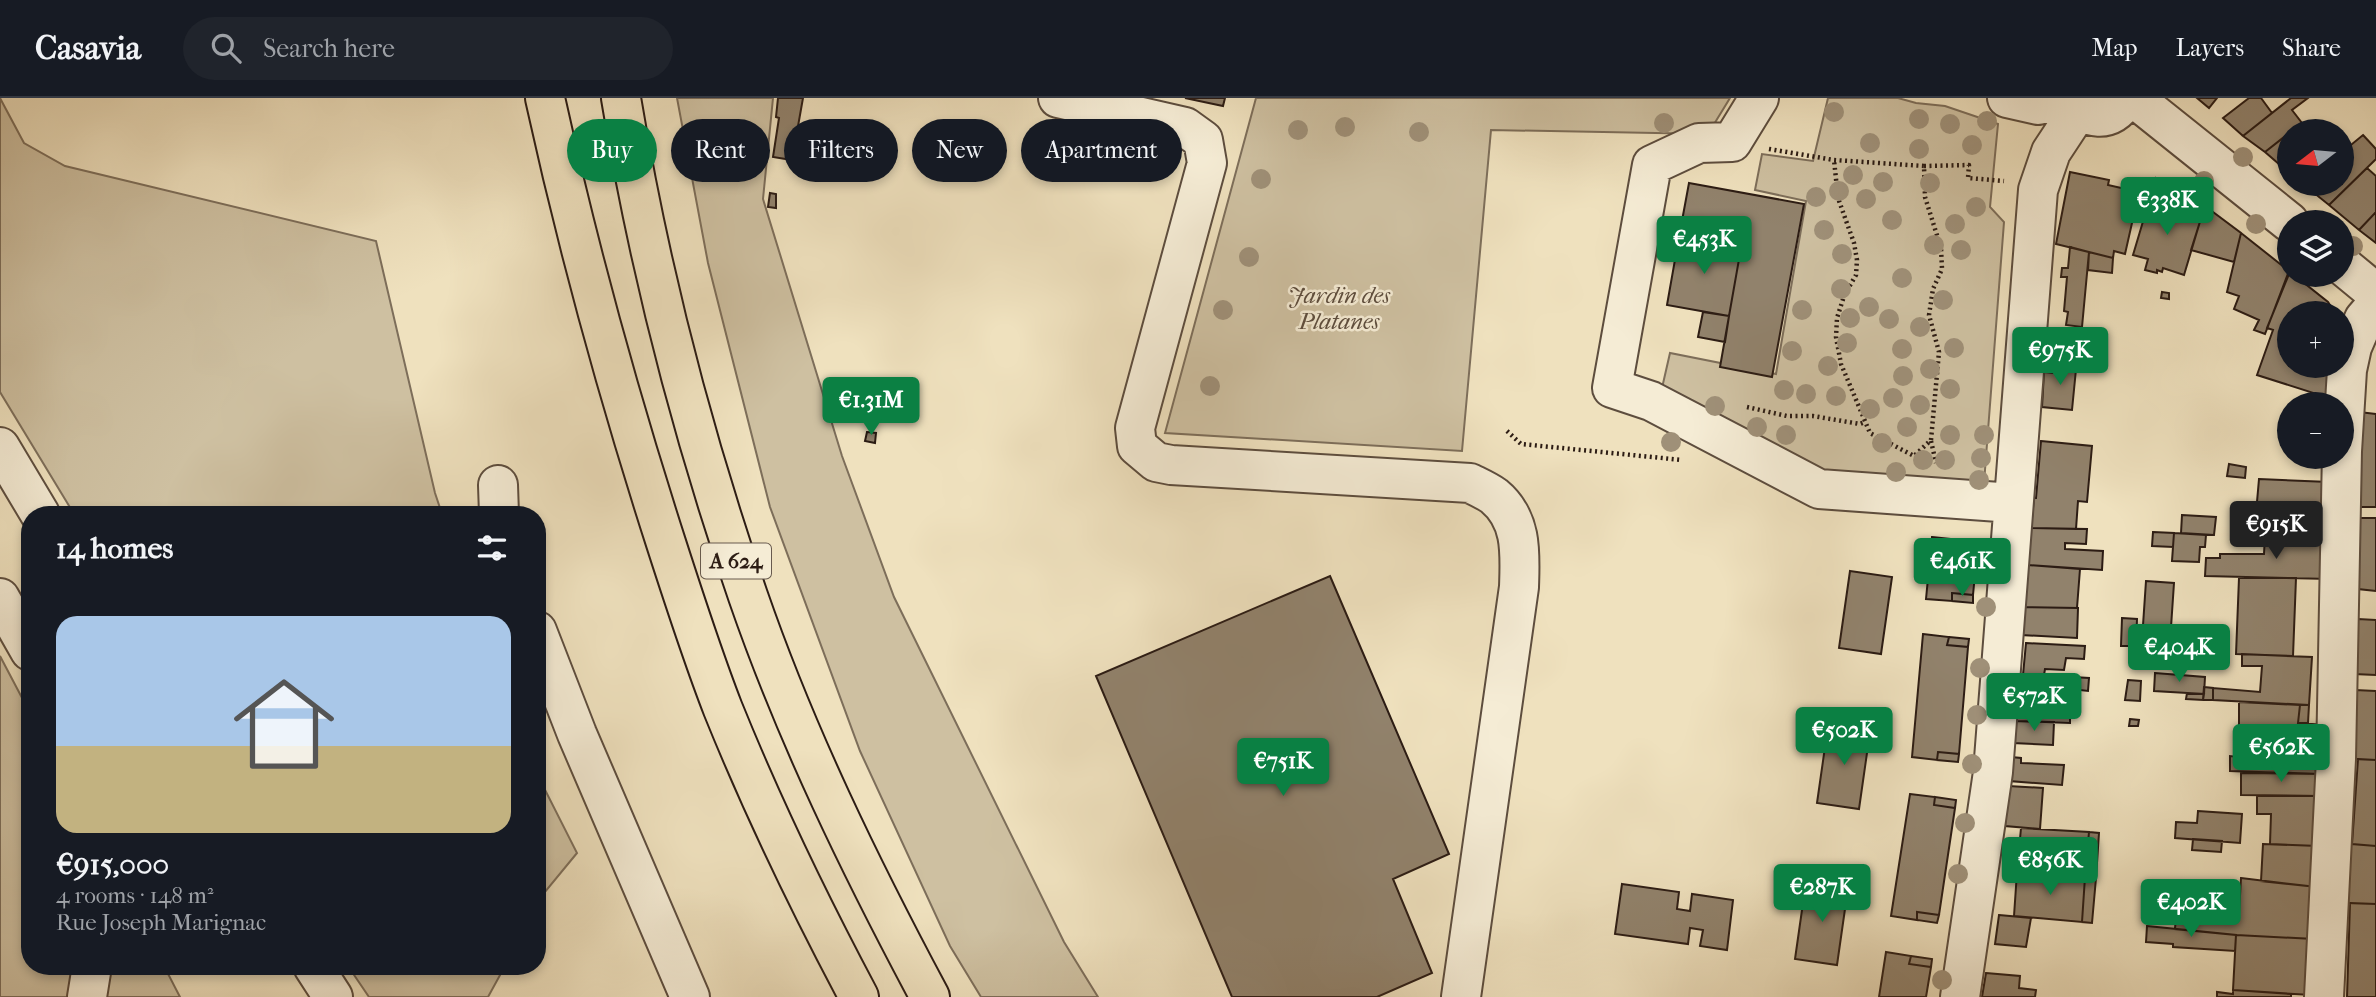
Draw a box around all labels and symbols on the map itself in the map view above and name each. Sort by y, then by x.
north arrow [2277,119,2354,196]
pin: €338K [2118,178,2216,237]
pin: €453K [1655,216,1753,276]
park label: Jardin des Platanes [1288,282,1391,335]
pin: €975K [2011,328,2109,387]
pin: €1.31M [814,378,928,437]
pin: €915K [2227,502,2325,561]
pin: €461K [1913,538,2011,598]
road number: A 624 [701,544,771,578]
pin: €404K [2130,624,2228,684]
pin: €572K [1985,674,2083,733]
pin: €502K [1795,708,1893,767]
pin: €562K [2232,724,2330,784]
pin: €751K [1234,738,1332,798]
pin: €856K [2001,838,2099,897]
pin: €287K [1773,864,1871,924]
pin: €402K [2142,880,2240,939]

